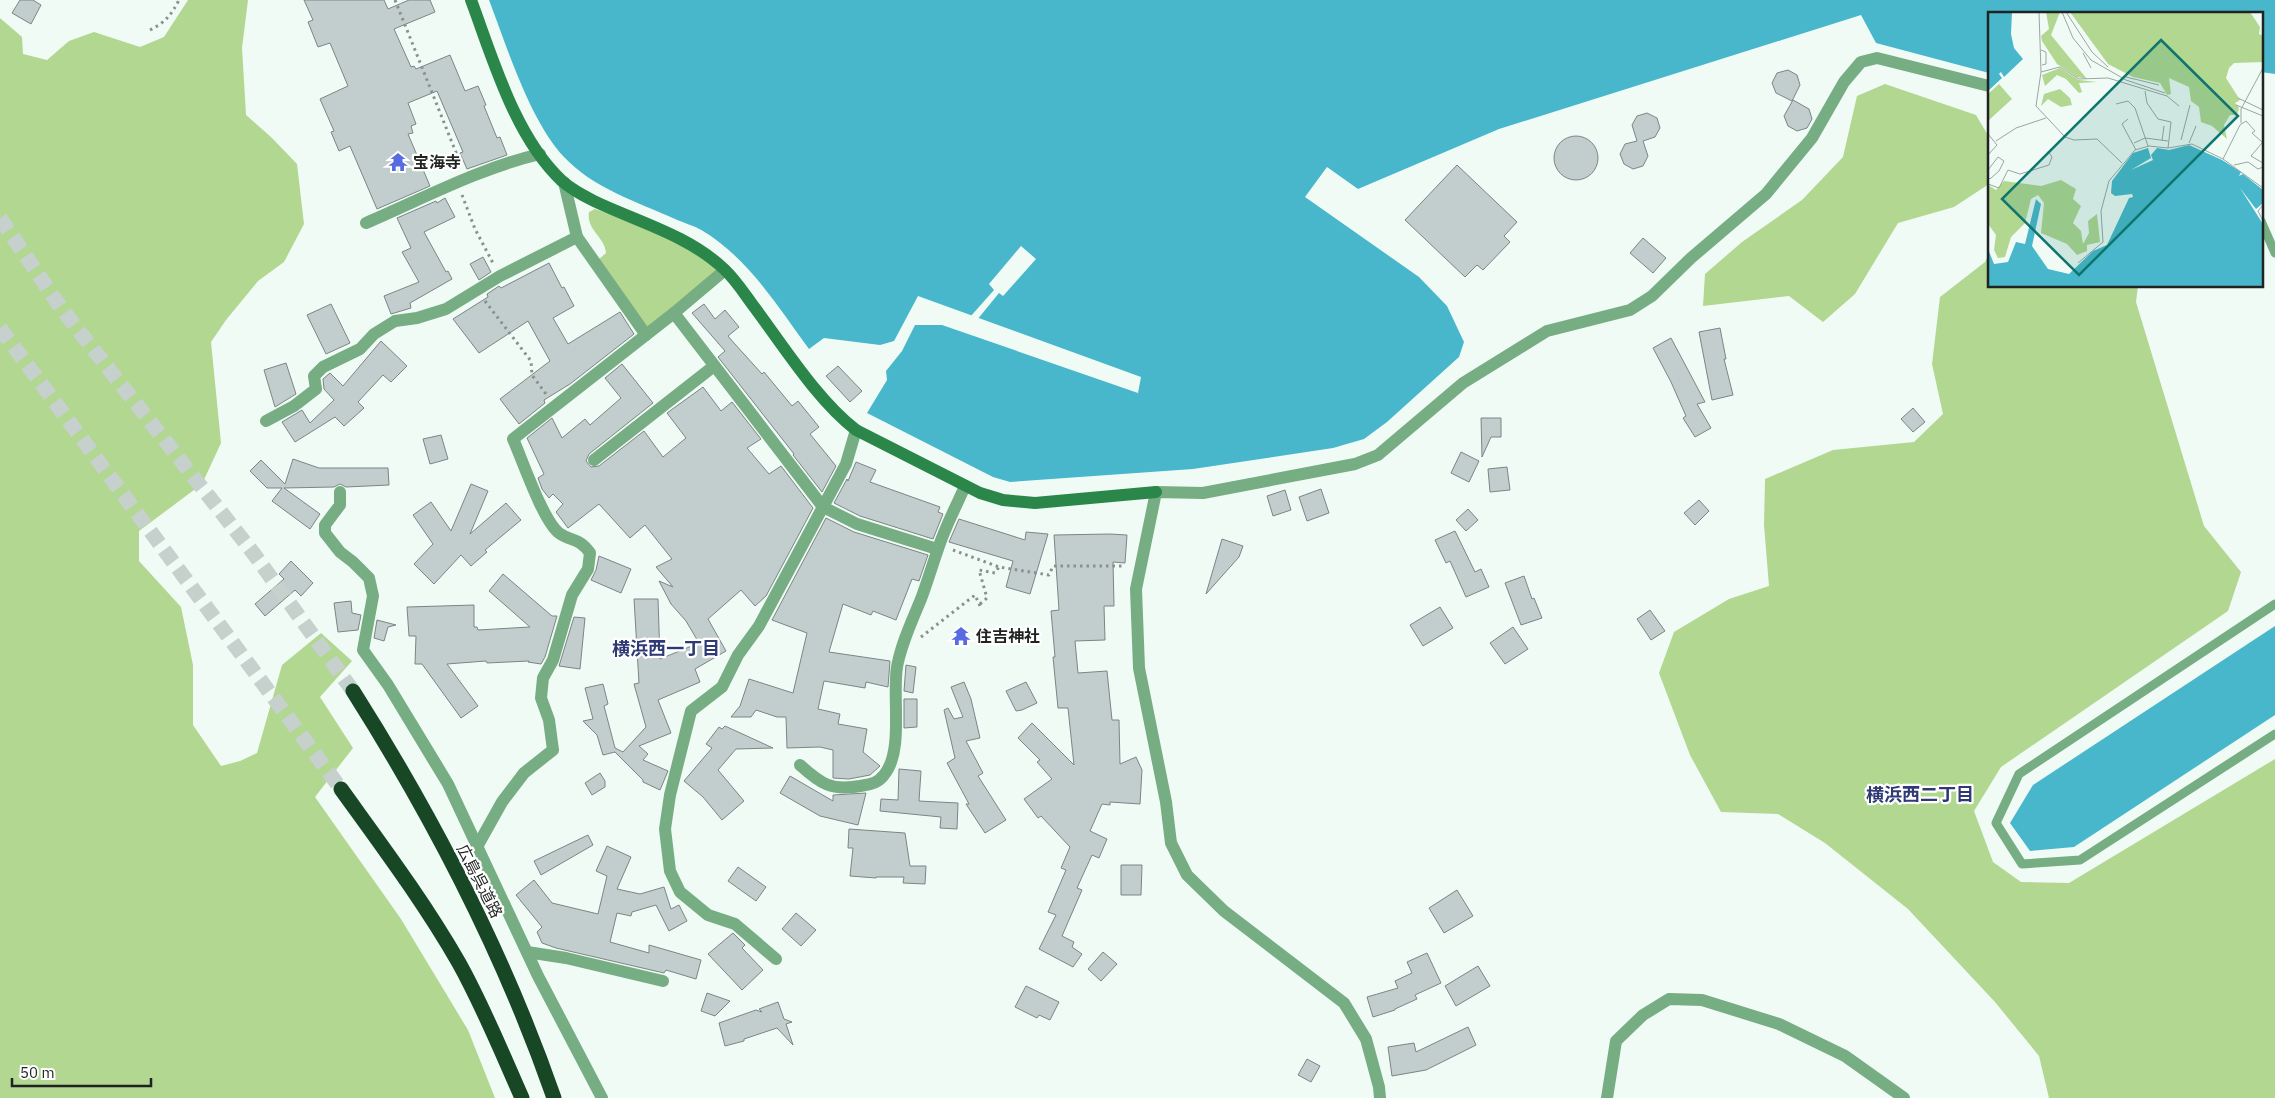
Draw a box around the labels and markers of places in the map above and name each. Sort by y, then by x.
temple icon: 宝海寺 [387,151,409,173]
place label: 宝海寺 [413,152,461,172]
temple icon: 住吉神社 [950,625,972,647]
place label: 住吉神社 [975,626,1040,646]

